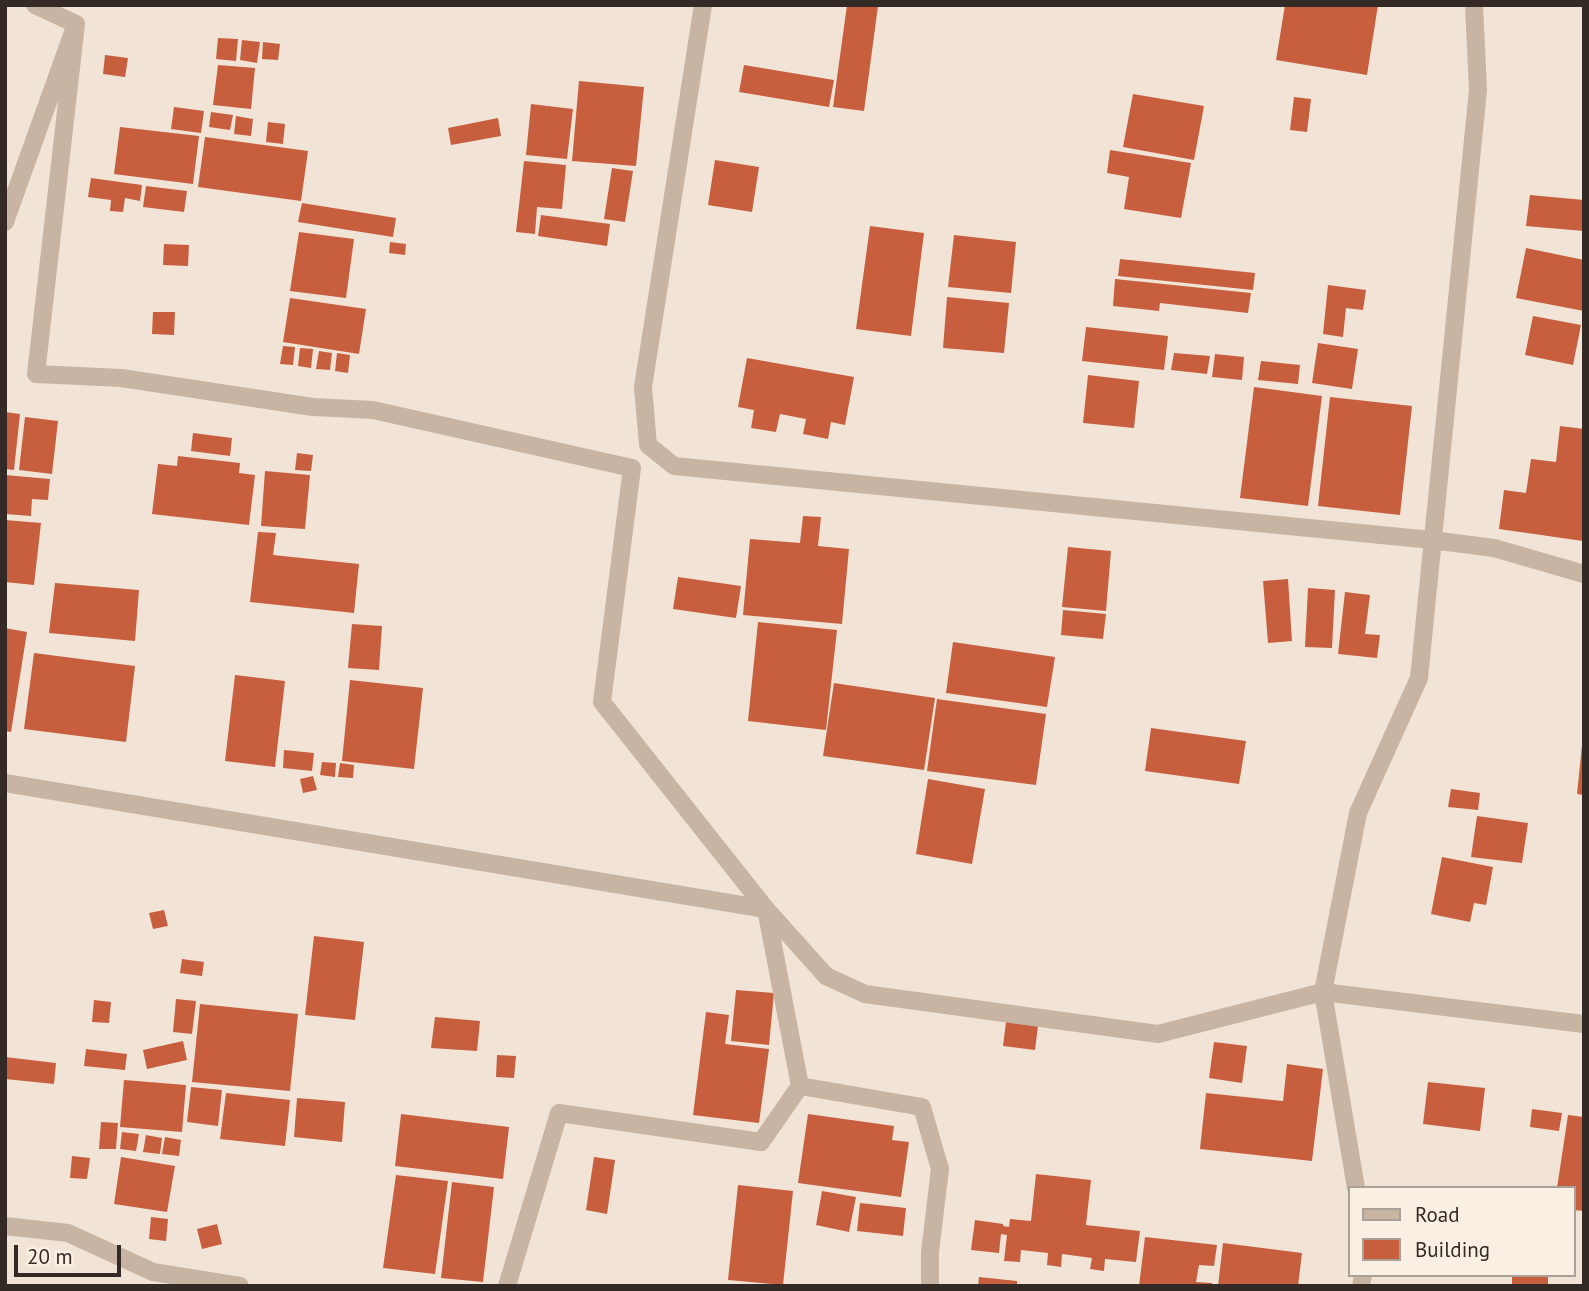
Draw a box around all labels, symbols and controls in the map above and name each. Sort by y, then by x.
legend [1348,1186,1575,1277]
text: Road [1415,1201,1459,1228]
scale bar [18,1232,124,1276]
text: Building [1415,1236,1490,1263]
text: 20 m [27,1243,73,1270]

